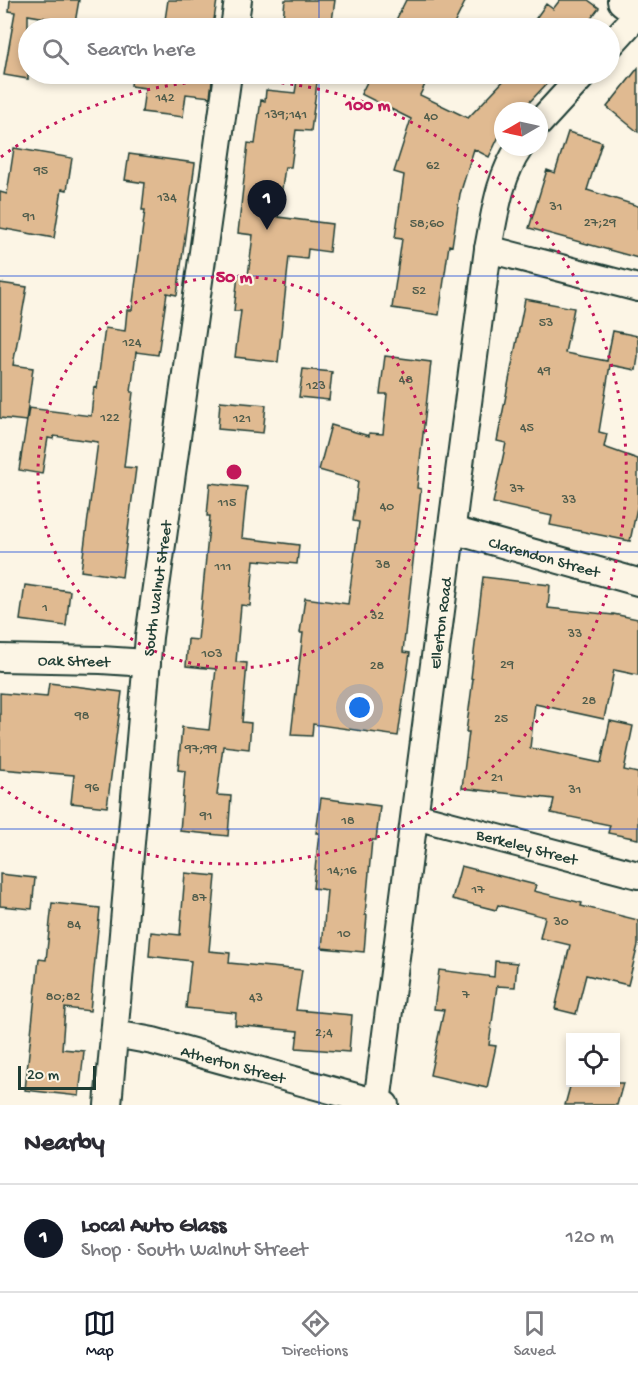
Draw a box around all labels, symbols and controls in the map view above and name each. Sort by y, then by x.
search box [18,18,620,84]
icon: search [39,35,72,68]
text: Search here [87,38,195,64]
house number: 142 [154,90,175,107]
text: 100 m [345,96,391,117]
north arrow [494,102,548,156]
house number: 139;141 [264,107,307,124]
house number: 40 [424,109,438,126]
house number: 62 [426,158,440,175]
house number: 95 [33,163,48,180]
pin: 1 [248,180,286,230]
house number: 134 [156,190,177,207]
house number: 31 [549,199,562,216]
house number: 91 [22,209,35,226]
house number: 27;29 [584,215,616,232]
house number: 58;60 [410,216,444,233]
text: 50 m [216,268,253,289]
house number: 52 [412,283,426,300]
house number: 53 [539,315,553,332]
house number: 124 [121,335,142,352]
house number: 49 [537,363,551,380]
house number: 48 [399,372,413,389]
house number: 123 [305,378,326,395]
house number: 122 [99,410,120,427]
house number: 121 [232,411,251,428]
house number: 45 [520,420,534,437]
centre of rings [224,462,244,482]
house number: 37 [509,481,525,498]
house number: 33 [561,492,576,509]
house number: 115 [217,495,236,512]
house number: 40 [380,499,394,516]
street label: South Walnut Street [141,518,178,657]
street label: Clarendon Street [486,535,603,584]
house number: 38 [375,557,391,574]
house number: 111 [214,559,231,576]
street label: Ellerton Road [427,575,458,670]
house number: 1 [41,600,48,617]
house number: 32 [369,608,384,625]
house number: 33 [567,626,582,643]
house number: 103 [201,646,222,663]
street label: Oak Street [38,653,112,674]
house number: 29 [500,657,514,674]
house number: 28 [370,658,385,675]
your location [345,693,374,722]
house number: 28 [582,693,597,710]
house number: 98 [74,708,90,725]
house number: 25 [494,711,508,728]
house number: 97;99 [184,741,217,758]
house number: 21 [491,770,503,787]
house number: 96 [84,780,100,797]
house number: 31 [568,782,581,799]
house number: 91 [199,808,212,825]
house number: 18 [340,813,355,830]
street label: Berkeley Street [473,826,580,872]
house number: 14;16 [326,863,358,880]
house number: 17 [471,882,485,899]
house number: 87 [192,890,207,907]
house number: 30 [552,914,569,931]
house number: 84 [67,917,82,934]
house number: 10 [336,926,351,943]
house number: 7 [461,987,470,1004]
house number: 80;82 [46,989,80,1006]
house number: 43 [249,990,263,1007]
house number: 2;4 [315,1025,333,1042]
map controls [566,1033,620,1087]
button: locate [566,1033,620,1087]
street label: Atherton Street [178,1043,288,1090]
scale bar [18,1063,96,1090]
text: 20 m [27,1067,59,1086]
text: Nearby [24,1129,105,1160]
text: Local Auto Glass [81,1214,226,1240]
text: 1 [39,1227,48,1250]
text: 120 m [566,1227,614,1250]
text: Shop · South Walnut Street [81,1240,307,1263]
tab: Map [83,1307,116,1362]
tab: Directions [282,1307,348,1362]
tab: Saved [514,1307,555,1362]

